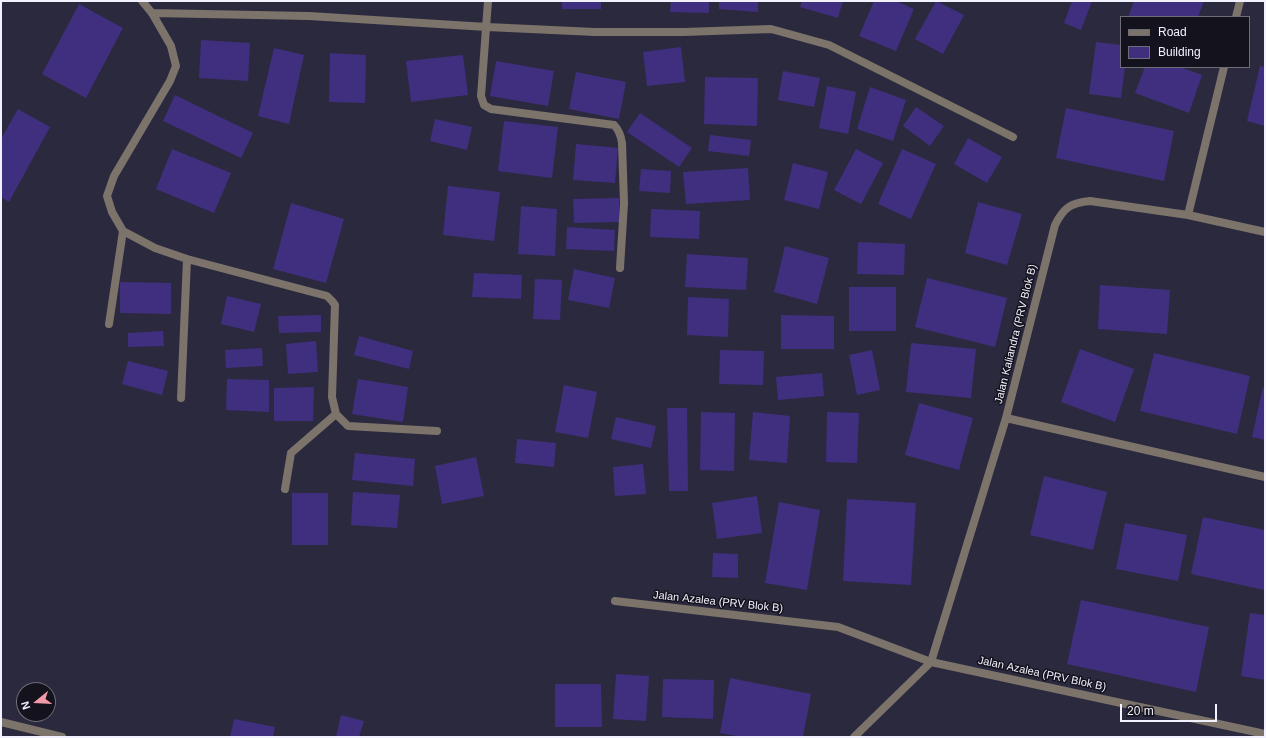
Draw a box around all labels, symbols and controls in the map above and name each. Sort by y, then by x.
legend [1120,16,1250,68]
text: Road [1158,25,1187,39]
text: Building [1158,45,1201,59]
street label: Jalan Kaliandra (PRV Blok B) [992,263,1040,405]
street label: Jalan Azalea (PRV Blok B) [652,589,784,615]
street label: Jalan Azalea (PRV Blok B) [977,654,1107,694]
north arrow [16,682,56,722]
scale bar [1122,696,1219,722]
text: N [19,700,32,711]
text: 20 m [1127,704,1154,718]

